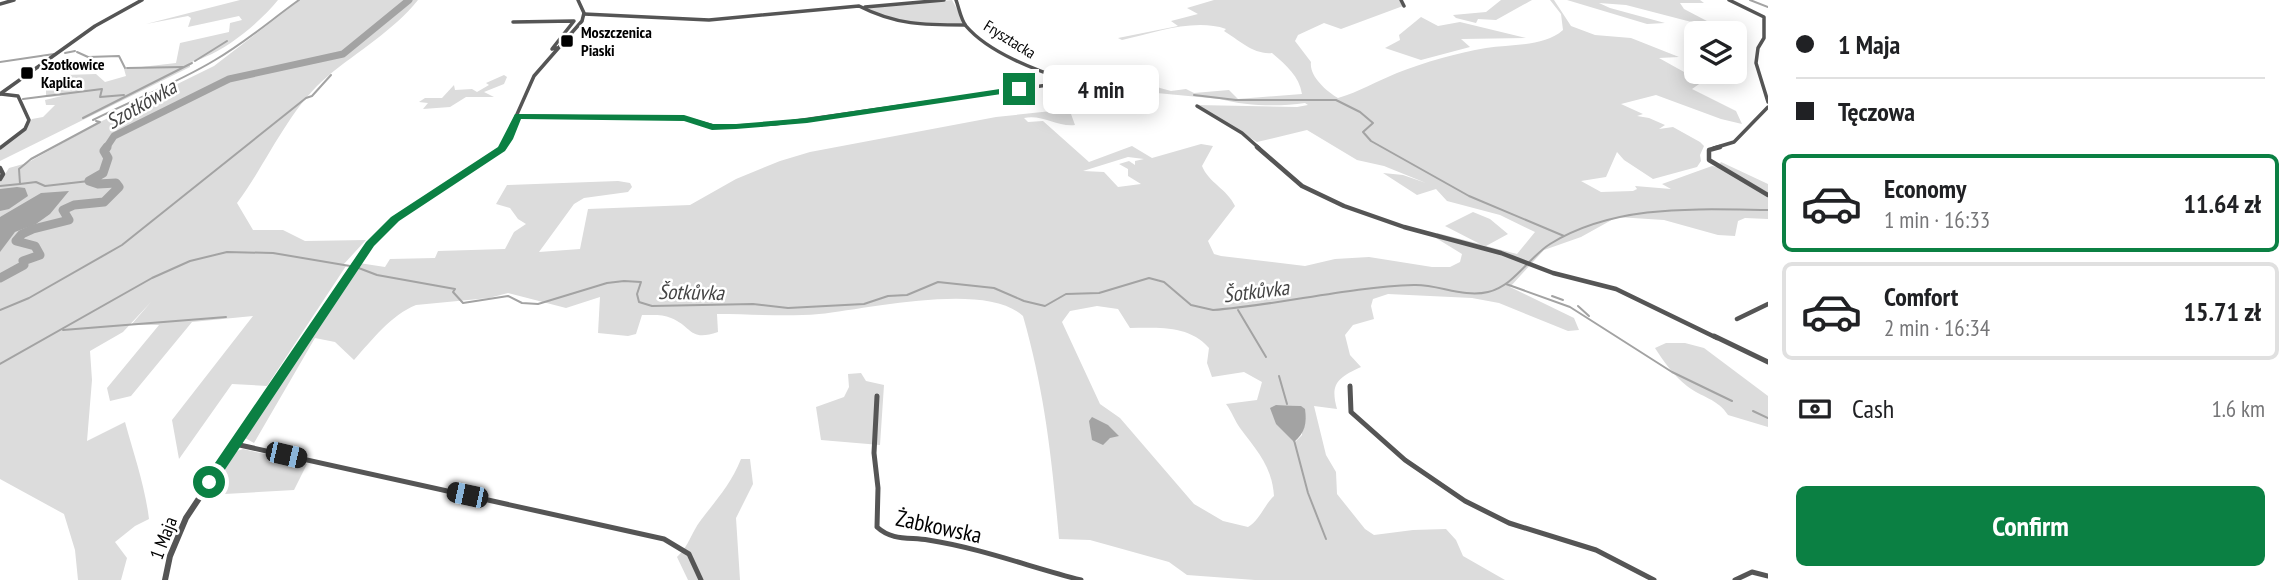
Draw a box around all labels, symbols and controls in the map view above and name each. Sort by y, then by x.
street label: Frysztacka [980,15,1040,63]
map controls [1684,21,1747,84]
button: layers [1684,21,1747,84]
place label: Moszczenica Piaski [581,22,652,60]
text: 1 Maja [1838,28,1900,61]
marker: Moszczenica Piaski [559,33,575,49]
place label: Szotkowice Kaplica [41,54,105,92]
callout: 4 min [1044,64,1159,114]
marker: Szotkowice Kaplica [19,65,35,81]
water label: Szotkówka [101,72,182,135]
route end [1003,73,1035,105]
text: 4 min [1078,75,1124,104]
text: Tęczowa [1838,95,1915,128]
icon: car [1800,172,1863,235]
text: Economy [1884,172,1966,205]
text: 11.64 zł [2184,187,2261,220]
text: 1 min · 16:33 [1884,205,1990,234]
water label: Šotkůvka [1222,273,1292,308]
water label: Šotkůvka [658,278,726,306]
icon: car [1800,280,1863,343]
text: Comfort [1884,280,1958,313]
text: 15.71 zł [2184,295,2261,328]
text: 2 min · 16:34 [1884,313,1990,342]
icon: cash [1796,390,1834,428]
text: Cash [1852,392,1894,425]
text: 1.6 km [2211,394,2265,423]
car [264,440,309,470]
route start [193,466,225,498]
car [445,480,490,510]
button: Confirm [1796,486,2265,566]
street label: Żabkowska [894,503,984,549]
street label: 1 Maja [144,513,182,563]

